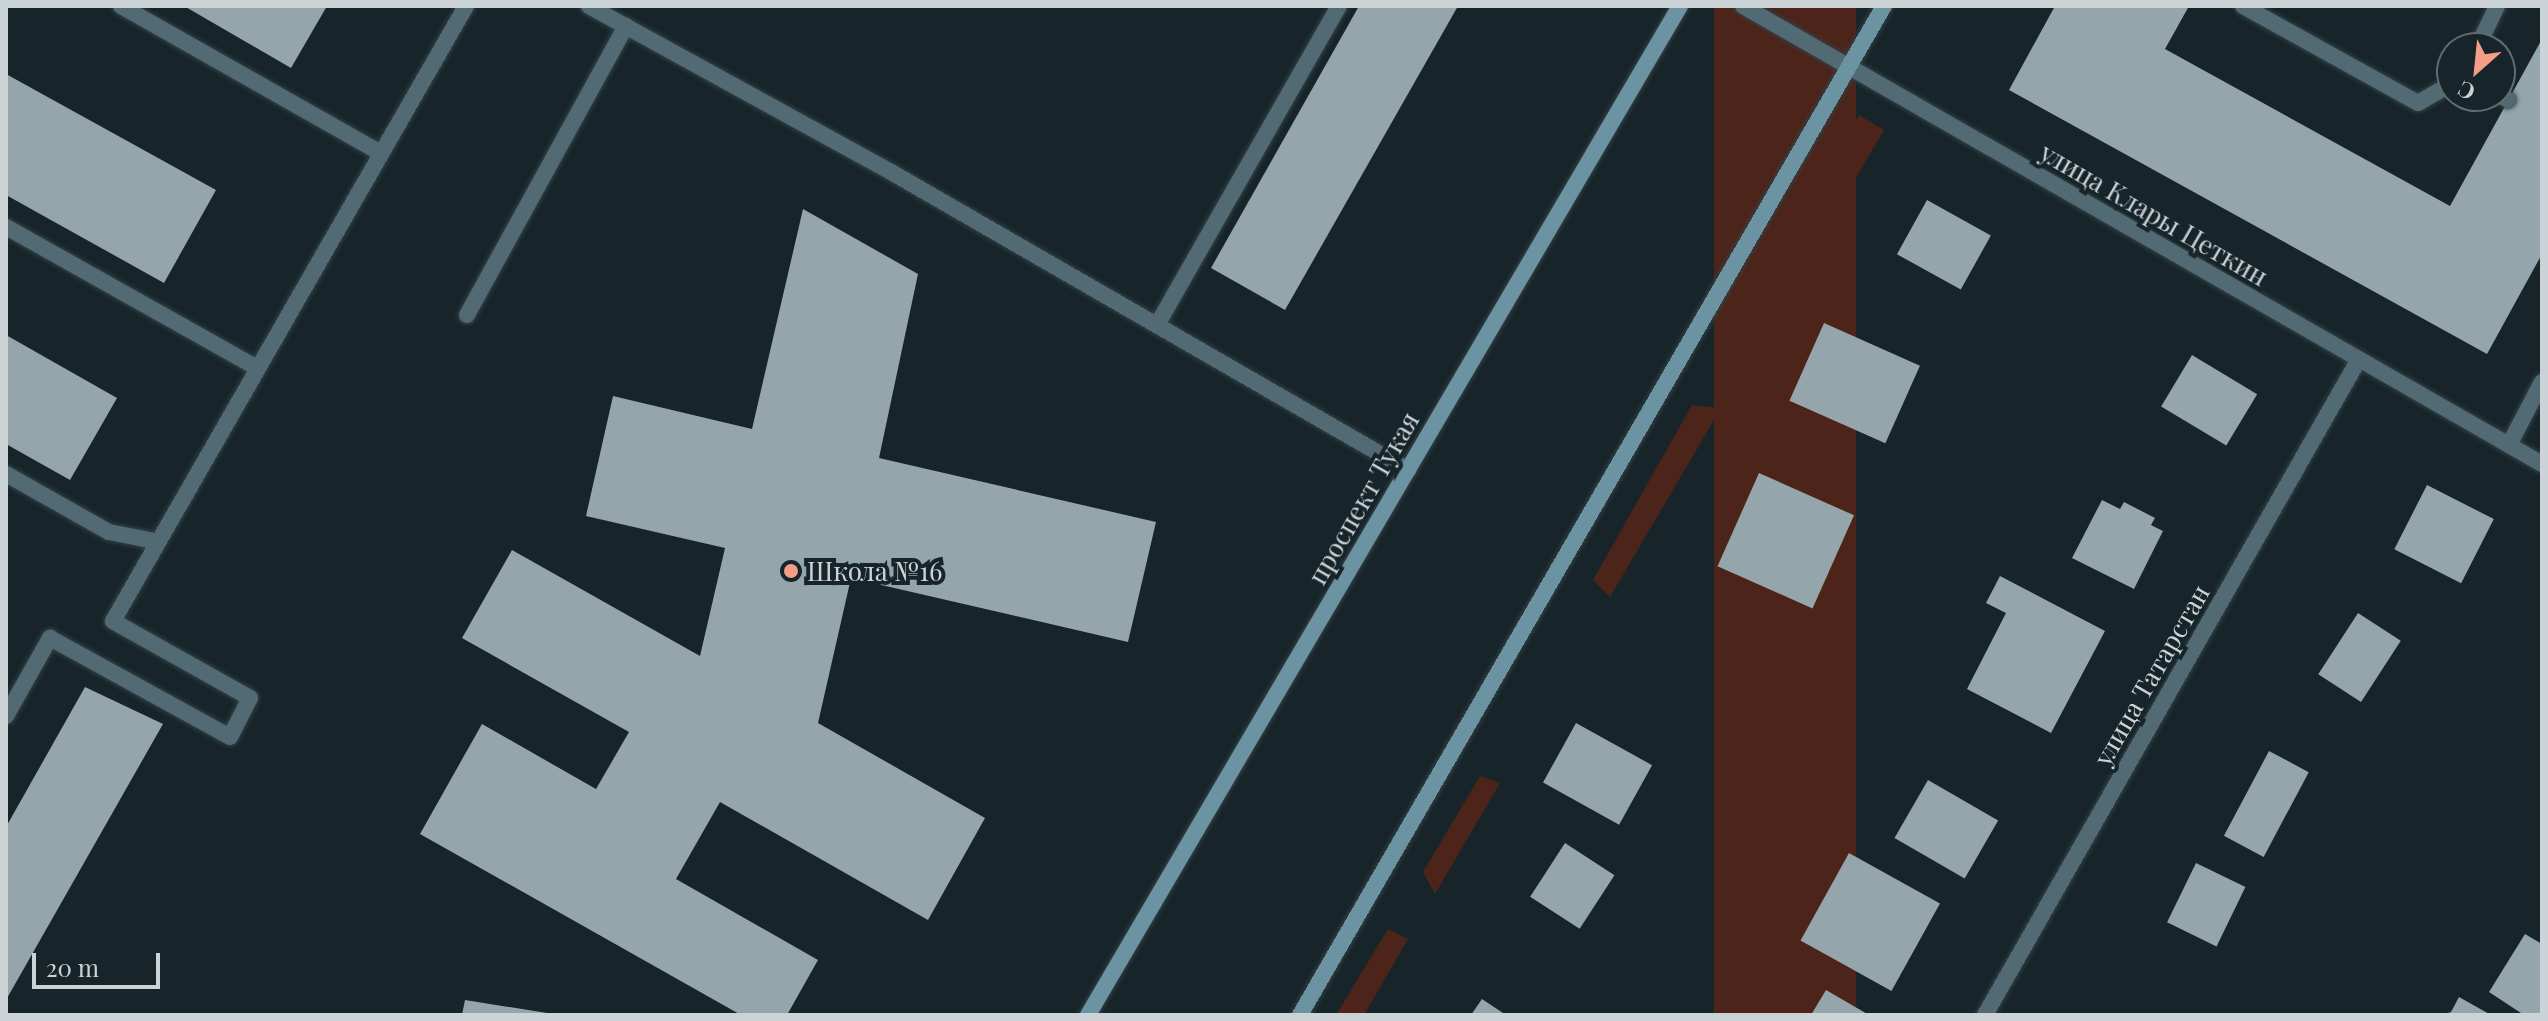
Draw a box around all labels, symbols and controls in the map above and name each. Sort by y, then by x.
north arrow [2436,32,2516,112]
text: С [2452,75,2480,108]
street label: улица Клары Цеткин [2035,136,2273,292]
street label: проспект Тукая [1301,406,1425,590]
place label: Школа №16 [807,555,942,587]
marker: Школа №16 [782,562,800,580]
street label: улица Татарстан [2087,579,2215,771]
scale bar [36,937,164,987]
text: 20 m [46,951,99,983]

